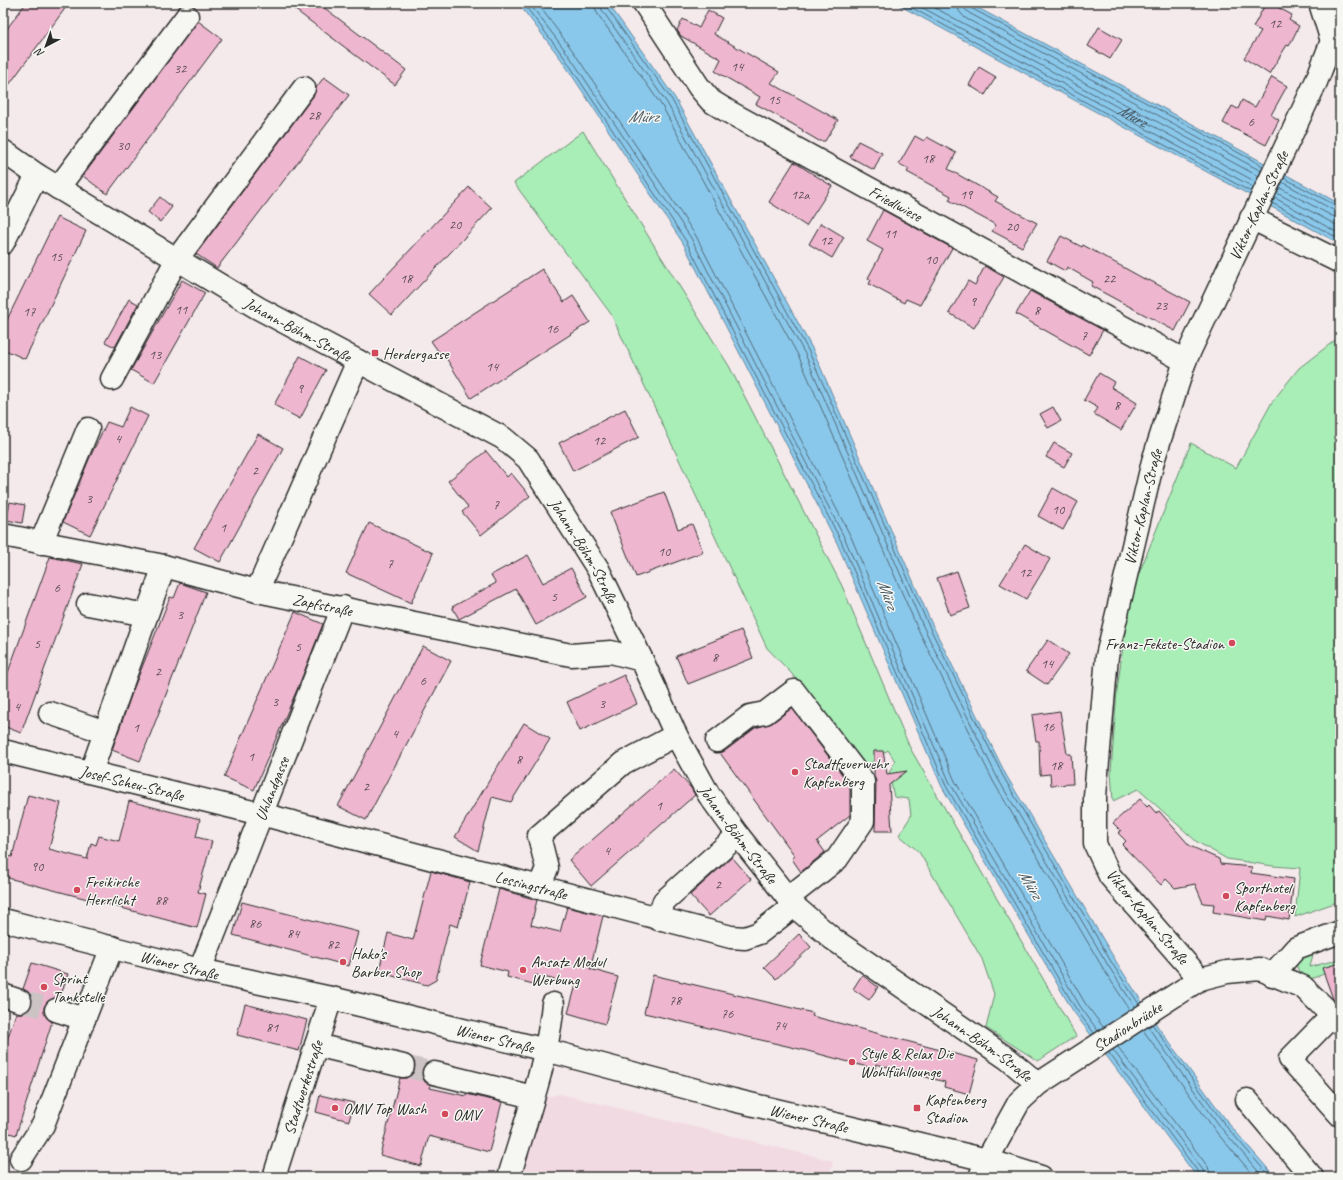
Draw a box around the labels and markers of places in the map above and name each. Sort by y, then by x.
place label: Herdergasse [383,344,450,364]
marker: Herdergasse [370,348,380,358]
place label: Franz-Fekete-Stadion [1105,634,1225,654]
marker: Franz-Fekete-Stadion [1227,638,1237,648]
place label: Stadtfeuerwehr Kapfenberg [803,754,890,792]
marker: Stadtfeuerwehr Kapfenberg [790,767,800,777]
place label: Freikirche Herrlicht [85,872,141,910]
place label: Sporthotel Kapfenberg [1234,878,1296,916]
marker: Freikirche Herrlicht [72,885,82,895]
marker: Sporthotel Kapfenberg [1221,891,1231,901]
place label: Hako's Barber Shop [351,944,422,982]
place label: Ansatz Modul Werbung [531,952,608,990]
marker: Hako's Barber Shop [338,957,348,967]
marker: Ansatz Modul Werbung [518,965,528,975]
place label: Sprint Tankstelle [52,969,106,1007]
marker: Sprint Tankstelle [39,982,49,992]
place label: Style & Relax Die Wohlfühllounge [860,1044,955,1082]
marker: Style & Relax Die Wohlfühllounge [847,1057,857,1067]
place label: Kapfenberg Stadion [925,1090,987,1128]
place label: OMV Top Wash [343,1099,427,1119]
marker: OMV Top Wash [330,1103,340,1113]
marker: Kapfenberg Stadion [912,1103,922,1113]
place label: OMV [453,1105,483,1125]
marker: OMV [440,1109,450,1119]

